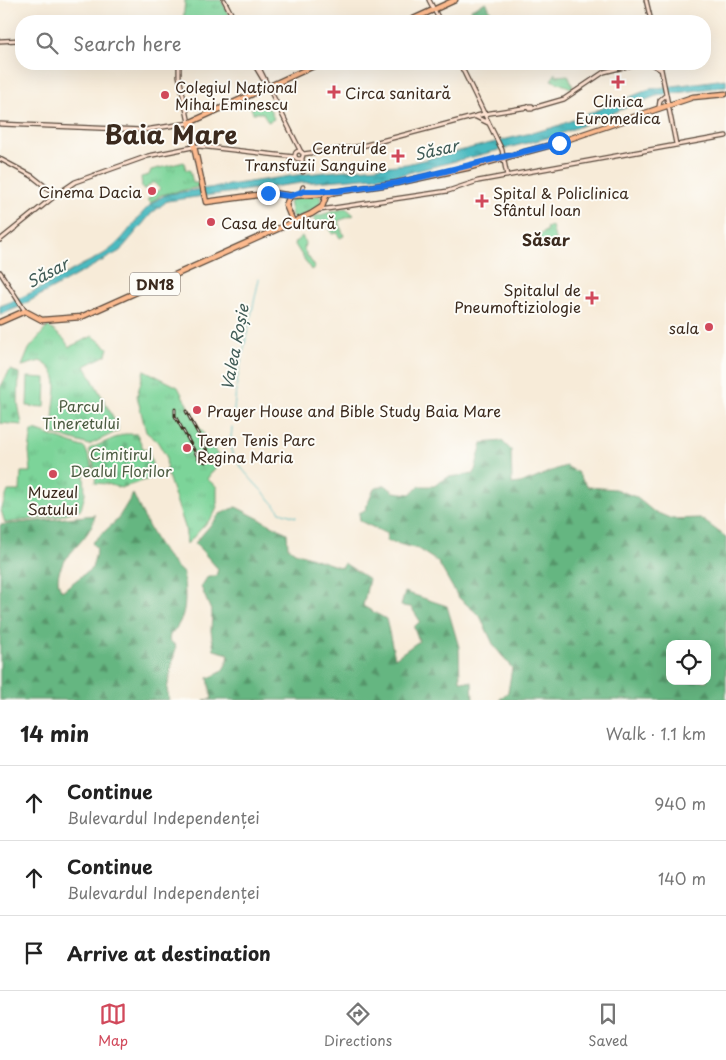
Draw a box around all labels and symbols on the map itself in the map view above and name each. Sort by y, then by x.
place label: Colegiul Național Mihai Eminescu [175,75,298,115]
marker: Clinica Euromedica [611,75,625,89]
place label: Circa sanitară [345,81,451,104]
marker: Circa sanitară [327,85,341,99]
marker: Colegiul Național Mihai Eminescu [159,89,171,101]
place label: Clinica Euromedica [575,89,661,129]
district label: Baia Mare [105,115,238,153]
water label: Săsar [412,132,463,166]
route start [548,132,571,155]
place label: Centrul de Transfuzii Sanguine [245,136,387,176]
marker: Centrul de Transfuzii Sanguine [391,149,405,163]
place label: Cinema Dacia [38,180,142,203]
place label: Spital & Policlinica Sfântul Ioan [493,181,629,221]
route end [257,182,280,205]
marker: Cinema Dacia [146,185,158,197]
marker: Spital & Policlinica Sfântul Ioan [475,194,489,208]
place label: Casa de Cultură [221,211,337,234]
marker: Casa de Cultură [205,216,217,228]
district label: Săsar [522,227,571,251]
water label: Săsar [22,250,75,293]
road number: DN18 [130,272,180,296]
place label: Spitalul de Pneumoftiziologie [454,278,581,318]
marker: Spitalul de Pneumoftiziologie [585,291,599,305]
water label: Valea Roșie [214,301,254,392]
place label: sala [669,316,700,339]
marker: sala [703,321,715,333]
park label: Parcul Tineretului [42,394,120,434]
place label: Prayer House and Bible Study Baia Mare [207,399,501,422]
marker: Prayer House and Bible Study Baia Mare [191,404,203,416]
place label: Teren Tenis Parc Regina Maria [197,428,315,468]
park label: Cimitirul Dealul Florilor [70,442,172,482]
marker: Teren Tenis Parc Regina Maria [181,442,193,454]
marker: Muzeul Satului [47,468,59,480]
place label: Muzeul Satului [28,480,78,520]

